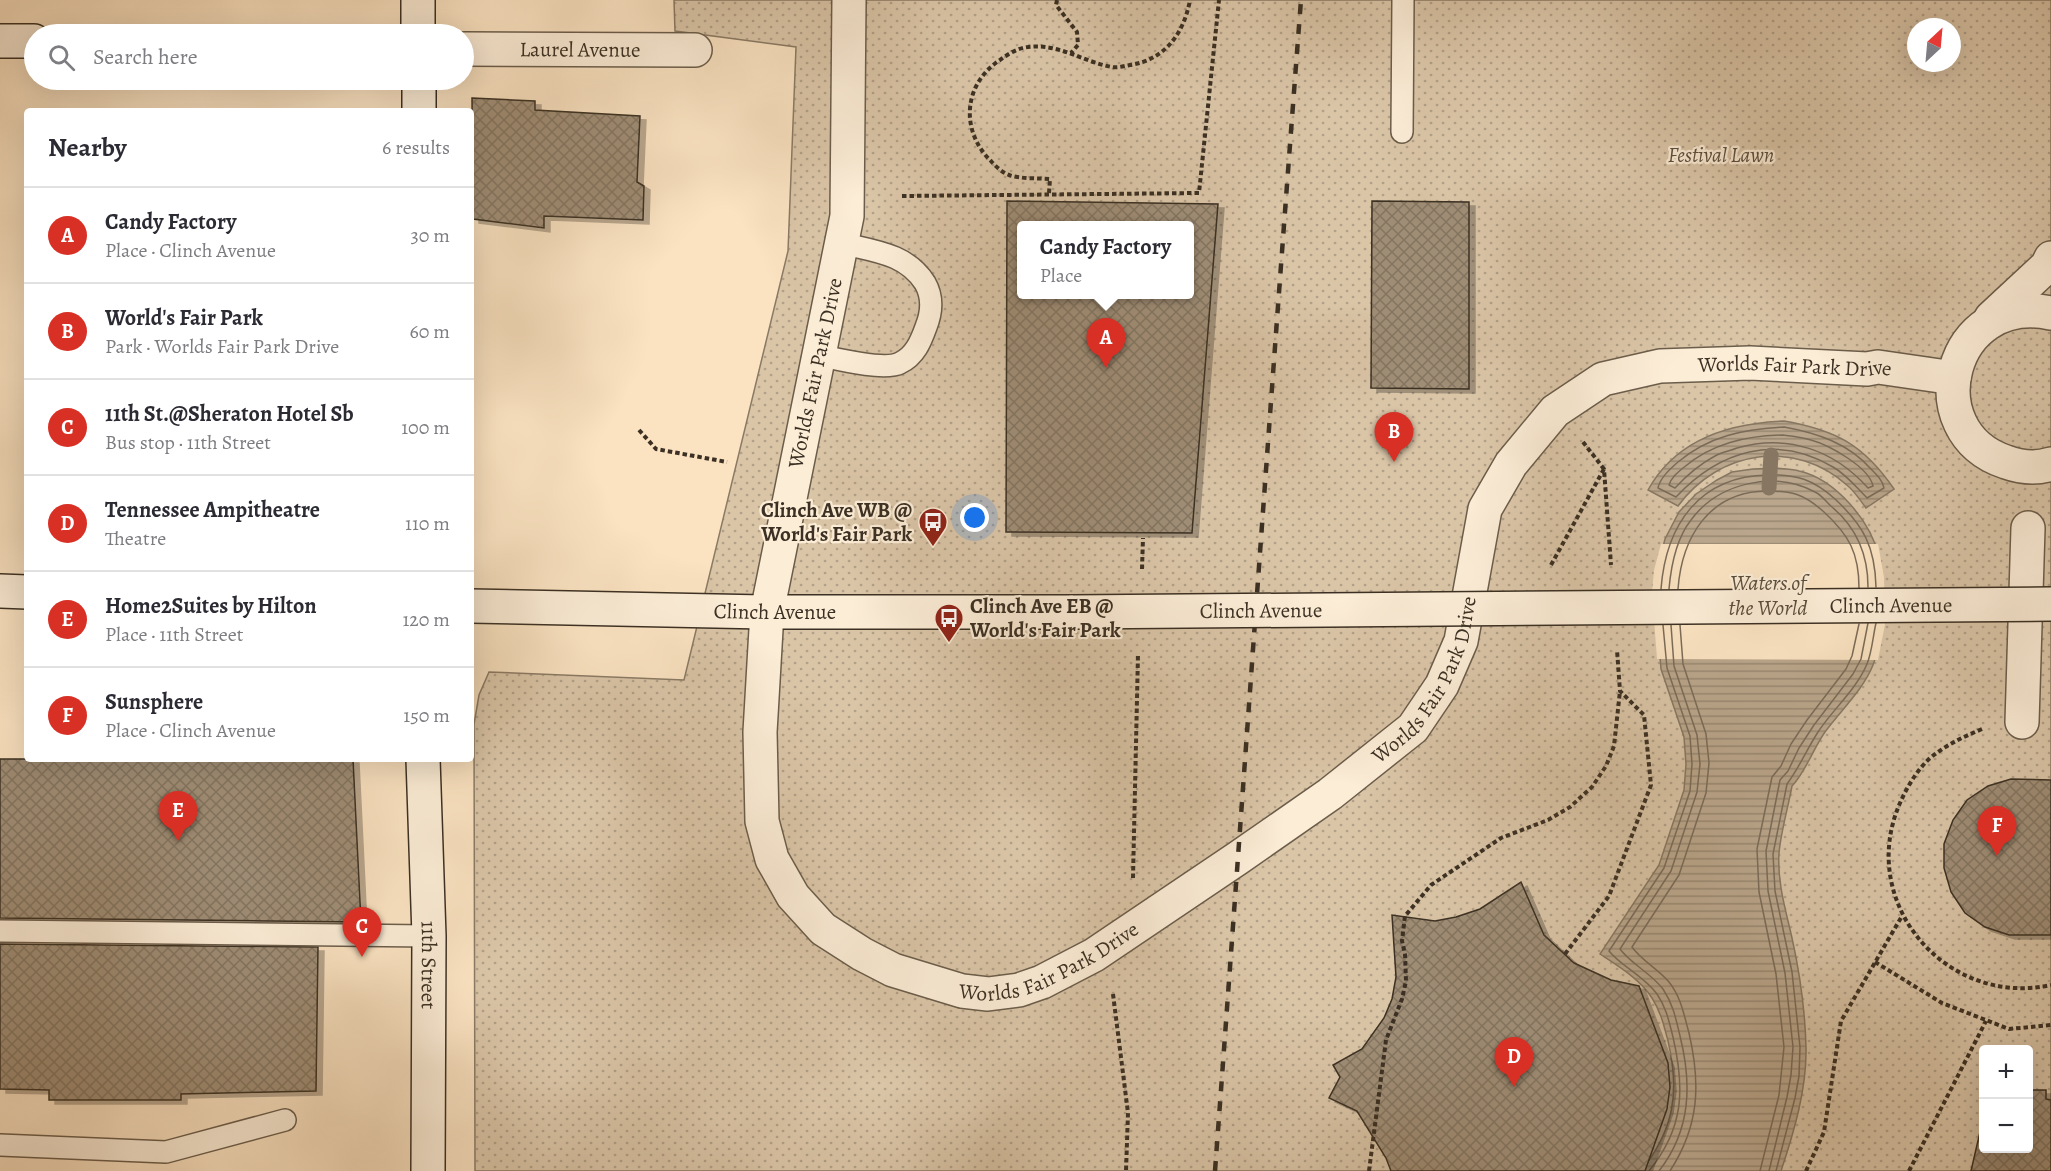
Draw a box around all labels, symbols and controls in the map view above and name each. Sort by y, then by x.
north arrow [1907,18,1961,72]
search box [24,24,474,90]
street label: Laurel Avenue [519,35,641,64]
icon: search [45,41,78,74]
text: Search here [93,42,198,72]
text: Nearby [48,130,127,165]
text: 6 results [382,134,450,161]
park label: Festival Lawn [1668,141,1774,169]
text: Candy Factory [105,207,236,237]
popup [1017,221,1194,299]
text: A [61,222,74,249]
text: 30 m [410,222,450,249]
text: Candy Factory [1040,232,1171,262]
text: Place · Clinch Avenue [105,237,276,264]
text: Place [1040,262,1082,289]
street label: Worlds Fair Park Drive [781,275,849,472]
text: World's Fair Park [105,303,263,333]
text: B [61,318,74,345]
text: 60 m [410,318,450,345]
pin: A [1086,318,1126,368]
text: Park · Worlds Fair Park Drive [105,333,339,360]
street label: Worlds Fair Park Drive [1696,349,1893,383]
text: 11th St.@Sheraton Hotel Sb [105,399,353,429]
pin: B [1374,412,1414,462]
text: C [61,414,74,441]
text: 100 m [401,414,450,441]
text: Bus stop · 11th Street [105,429,271,456]
text: Tennessee Ampitheatre [105,495,320,525]
place label: Clinch Ave WB @ World's Fair Park [760,496,912,548]
your location [960,503,989,532]
bus stop icon: Clinch Ave WB @ World's Fair Park [917,506,949,548]
text: D [61,510,74,537]
text: 110 m [405,510,450,537]
text: Theatre [105,525,166,552]
water label: Waters of the World [1729,568,1810,623]
text: Home2Suites by Hilton [105,591,317,621]
street label: Clinch Avenue [1830,591,1952,620]
place label: Clinch Ave EB @ World's Fair Park [969,592,1121,644]
street label: Worlds Fair Park Drive [1365,594,1483,770]
street label: Clinch Avenue [1200,596,1322,625]
street label: Clinch Avenue [713,597,836,626]
bus stop icon: Clinch Ave EB @ World's Fair Park [933,602,965,644]
text: E [62,606,73,633]
text: 120 m [402,606,450,633]
text: Place · 11th Street [105,621,243,648]
text: Sunsphere [105,687,203,717]
text: F [62,702,73,729]
text: 150 m [403,702,450,729]
text: Place · Clinch Avenue [105,717,276,744]
pin: E [158,792,198,841]
pin: F [1978,806,2016,856]
pin: C [342,908,382,957]
street label: Worlds Fair Park Drive [956,915,1144,1008]
street label: 11th Street [414,920,443,1009]
pin: D [1494,1038,1534,1087]
map controls [1979,1045,2033,1153]
button: + [1979,1045,2033,1099]
button: − [1979,1099,2033,1153]

